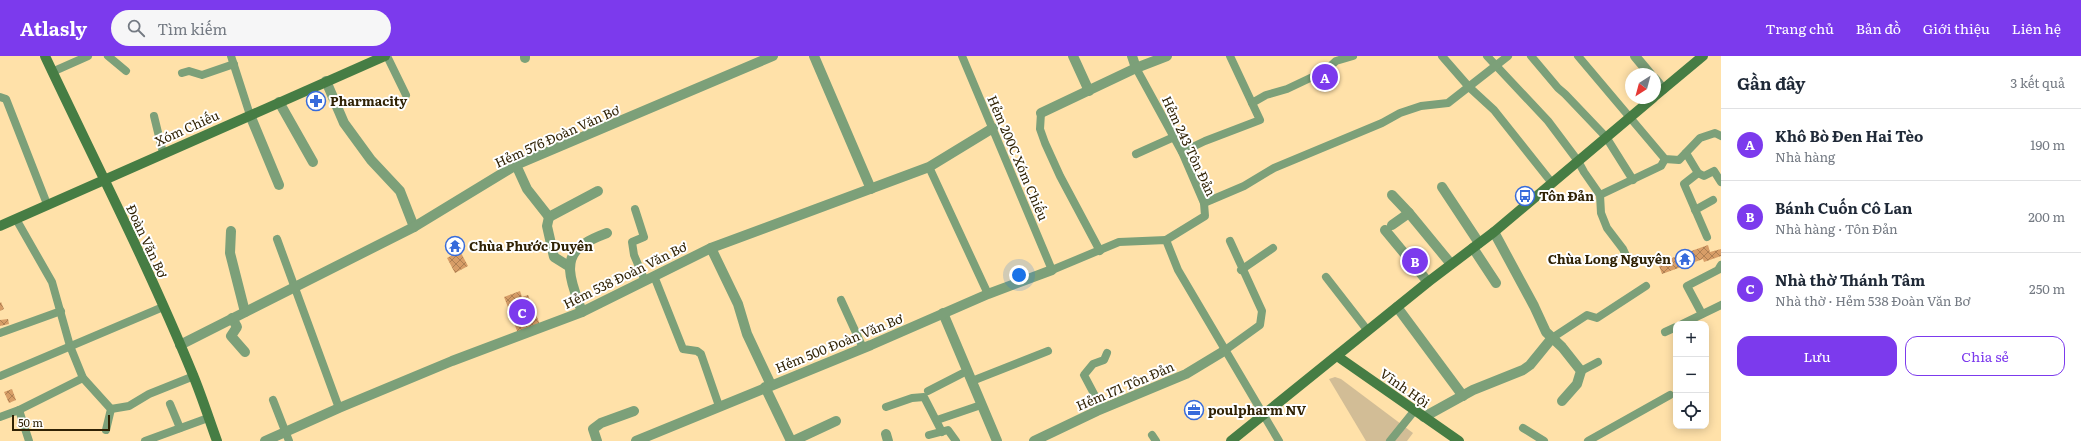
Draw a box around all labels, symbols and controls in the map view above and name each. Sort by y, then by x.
search box [111,10,391,46]
text: Atlasly [20,14,87,42]
icon: search [125,17,147,39]
text: Tìm kiếm [157,17,227,40]
text: Trang chủ [1765,18,1834,38]
text: Bản đồ [1856,18,1901,38]
text: Giới thiệu [1923,18,1990,38]
text: Liên hệ [2012,18,2061,38]
pin: A [1312,62,1338,92]
north arrow [1625,68,1661,104]
text: Gần đây [1737,70,1805,95]
text: 3 kết quả [2010,73,2065,92]
pharmacy icon: Pharmacity [305,90,327,112]
place label: Pharmacity [330,91,407,110]
street label: Hẻm 200C Xóm Chiếu [983,92,1053,223]
street label: Hẻm 243 Tôn Đản [1158,92,1221,199]
street label: Hẻm 576 Đoàn Văn Bơ [491,99,622,172]
street label: Xóm Chiếu [152,105,222,150]
text: Khô Bò Đen Hai Tèo [1775,124,1923,147]
text: A [1745,135,1755,154]
text: 190 m [2030,135,2065,154]
text: Nhà hàng [1775,147,1835,166]
bus stop icon: Tôn Đản [1514,185,1536,207]
place label: Tôn Đản [1539,186,1594,205]
text: Bánh Cuốn Cô Lan [1775,196,1912,219]
street label: Đoàn Văn Bơ [122,201,173,281]
text: B [1746,207,1754,226]
text: 200 m [2028,207,2065,226]
text: Nhà hàng · Tôn Đản [1775,219,1898,238]
temple icon: Chùa Phước Duyên [444,235,466,257]
place label: Chùa Phước Duyên [469,236,593,255]
street label: Hẻm 538 Đoàn Văn Bơ [560,236,690,313]
pin: B [1402,246,1428,276]
temple icon: Chùa Long Nguyên [1674,248,1696,270]
place label: Chùa Long Nguyên [1548,249,1671,268]
your location [1009,265,1029,285]
text: Nhà thờ Thánh Tâm [1775,268,1925,291]
text: C [1745,279,1755,298]
text: 250 m [2029,279,2065,298]
text: Nhà thờ · Hẻm 538 Đoàn Văn Bơ [1775,291,1971,310]
pin: C [509,297,535,327]
street label: Hẻm 500 Đoàn Văn Bơ [772,308,906,377]
map controls [1673,321,1709,429]
button: + [1673,321,1709,357]
button: Lưu [1737,336,1897,376]
button: Chia sẻ [1905,336,2065,376]
street label: Hẻm 171 Tôn Đản [1073,356,1177,415]
button: − [1673,357,1709,393]
street label: Vĩnh Hội [1377,363,1435,412]
button: locate [1673,393,1709,429]
office icon: poulpharm NV [1183,399,1205,421]
place label: poulpharm NV [1208,400,1306,419]
scale bar [12,413,110,432]
text: 50 m [18,414,43,430]

